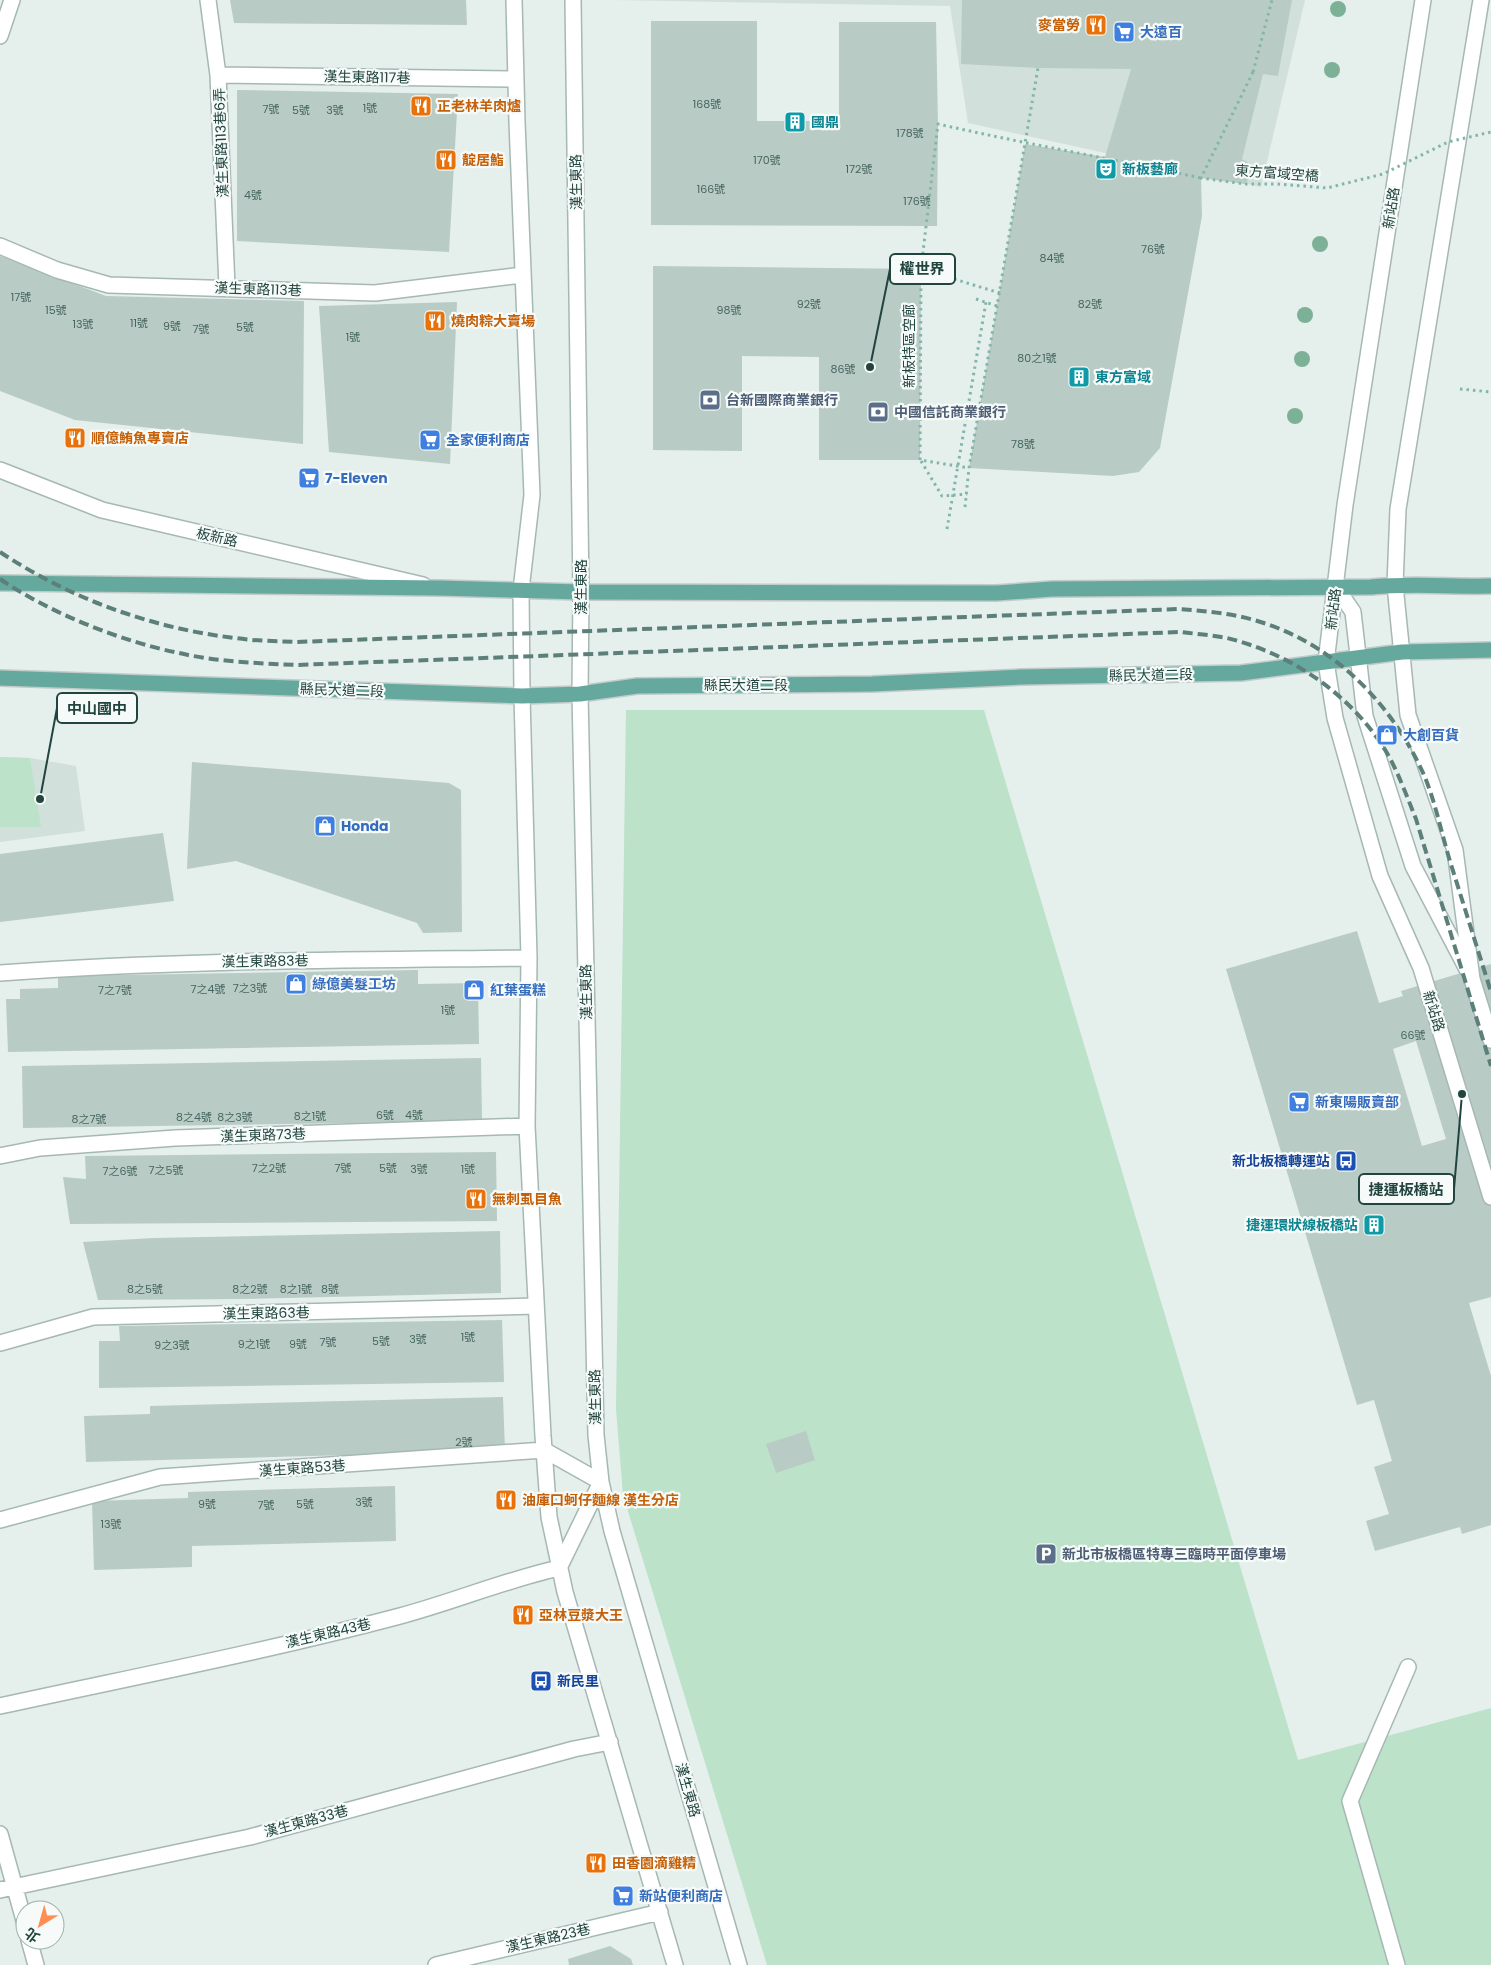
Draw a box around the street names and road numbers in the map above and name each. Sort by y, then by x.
street label: 漢生東路117巷 [324,66,410,88]
street label: 漢生東路113巷6弄 [209,88,233,198]
street label: 漢生東路 [566,154,586,210]
street label: 東方富域空橋 [1234,160,1320,186]
street label: 新站路 [1378,186,1404,230]
street label: 漢生東路113巷 [214,277,302,301]
street label: 新板特區空廊 [899,304,919,388]
street label: 板新路 [194,523,240,551]
street label: 漢生東路 [571,559,591,615]
street label: 新站路 [1321,587,1345,631]
street label: 縣民大道二段 [1109,664,1193,686]
street label: 縣民大道二段 [704,675,788,695]
street label: 縣民大道二段 [300,679,384,701]
street label: 漢生東路83巷 [221,950,309,972]
street label: 漢生東路 [576,964,596,1020]
street label: 新站路 [1418,988,1450,1034]
street label: 漢生東路73巷 [220,1124,306,1146]
street label: 漢生東路63巷 [222,1302,310,1324]
street label: 漢生東路 [585,1369,605,1425]
street label: 漢生東路53巷 [258,1455,346,1481]
street label: 漢生東路43巷 [283,1613,373,1653]
street label: 漢生東路 [671,1760,705,1820]
street label: 漢生東路33巷 [262,1800,350,1842]
street label: 漢生東路23巷 [504,1919,592,1957]

